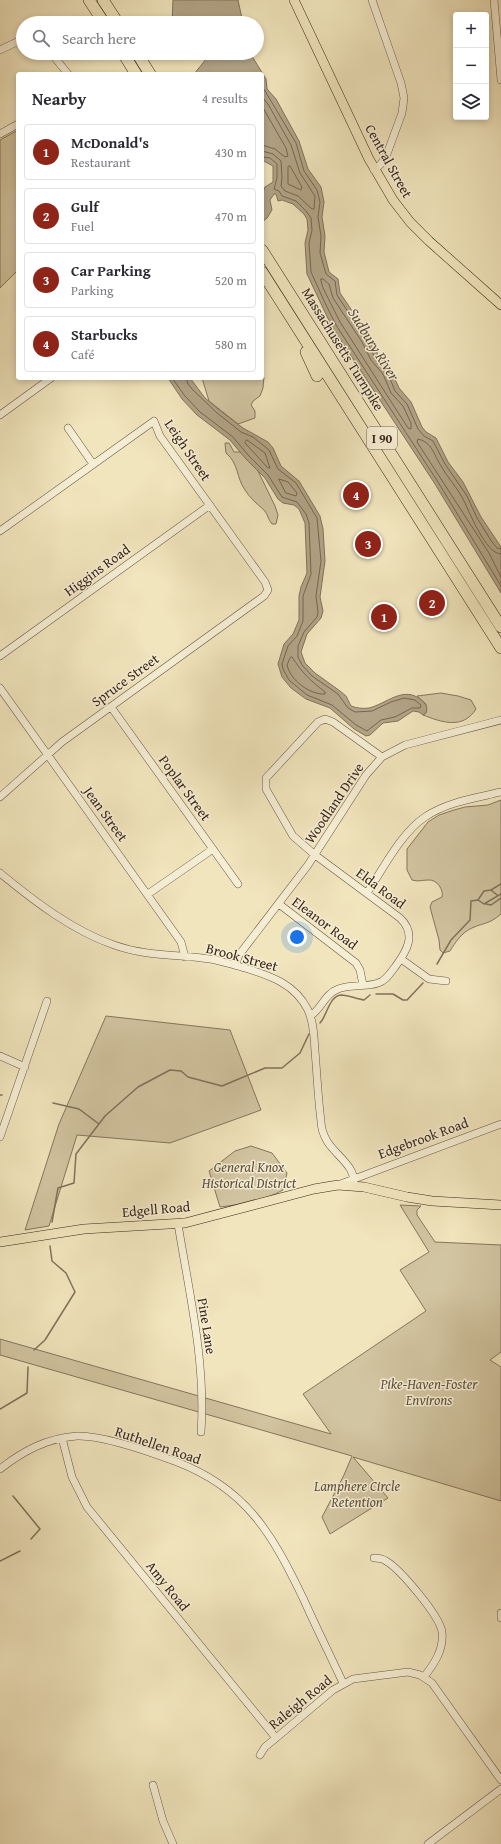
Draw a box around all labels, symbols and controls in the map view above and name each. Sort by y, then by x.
map controls [453,12,489,120]
button: + [453,12,489,48]
search box [16,16,264,60]
icon: search [30,27,52,49]
text: Search here [62,28,136,49]
button: − [453,48,489,84]
button: layers [453,84,489,120]
text: Nearby [32,86,86,111]
text: 4 results [202,89,248,108]
street label: Central Street [360,120,418,202]
text: McDonald's [71,132,149,153]
text: 1 [43,143,49,162]
text: 430 m [215,143,247,162]
text: Restaurant [71,153,131,172]
text: Gulf [71,196,99,217]
text: 2 [43,207,49,226]
text: 470 m [215,207,247,226]
text: Fuel [71,217,94,236]
text: Car Parking [71,260,151,281]
text: 3 [43,271,49,290]
text: 520 m [215,271,247,290]
text: Parking [71,281,114,300]
street label: Massachusetts Turnpike [297,284,389,415]
water label: Sudbury River [343,304,405,385]
text: Starbucks [71,324,138,345]
text: 4 [43,335,49,354]
text: 580 m [215,335,247,354]
text: Café [71,345,94,364]
street label: Leigh Street [160,415,216,485]
road number: I 90 [367,427,397,449]
pin: 4 [343,480,369,510]
pin: 3 [355,529,381,559]
street label: Higgins Road [60,539,134,601]
pin: 2 [419,588,445,618]
pin: 1 [371,602,397,632]
street label: Spruce Street [87,649,163,711]
street label: Poplar Street [154,751,216,825]
street label: Woodland Drive [300,758,369,847]
street label: Jean Street [78,781,133,846]
street label: Elda Road [352,863,410,914]
street label: Eleanor Road [288,892,362,955]
your location [287,927,307,947]
street label: Brook Street [204,938,280,976]
street label: Edgebrook Road [375,1112,471,1164]
park label: General Knox Historical District [201,1157,297,1193]
street label: Edgell Road [121,1196,191,1222]
street label: Pine Lane [193,1296,221,1356]
park label: Pike-Haven-Foster Environs [379,1374,478,1410]
street label: Ruthellen Road [112,1421,204,1469]
park label: Lamphere Circle Retention [313,1476,400,1512]
street label: Amy Road [142,1557,195,1616]
street label: Raleigh Road [264,1670,336,1734]

